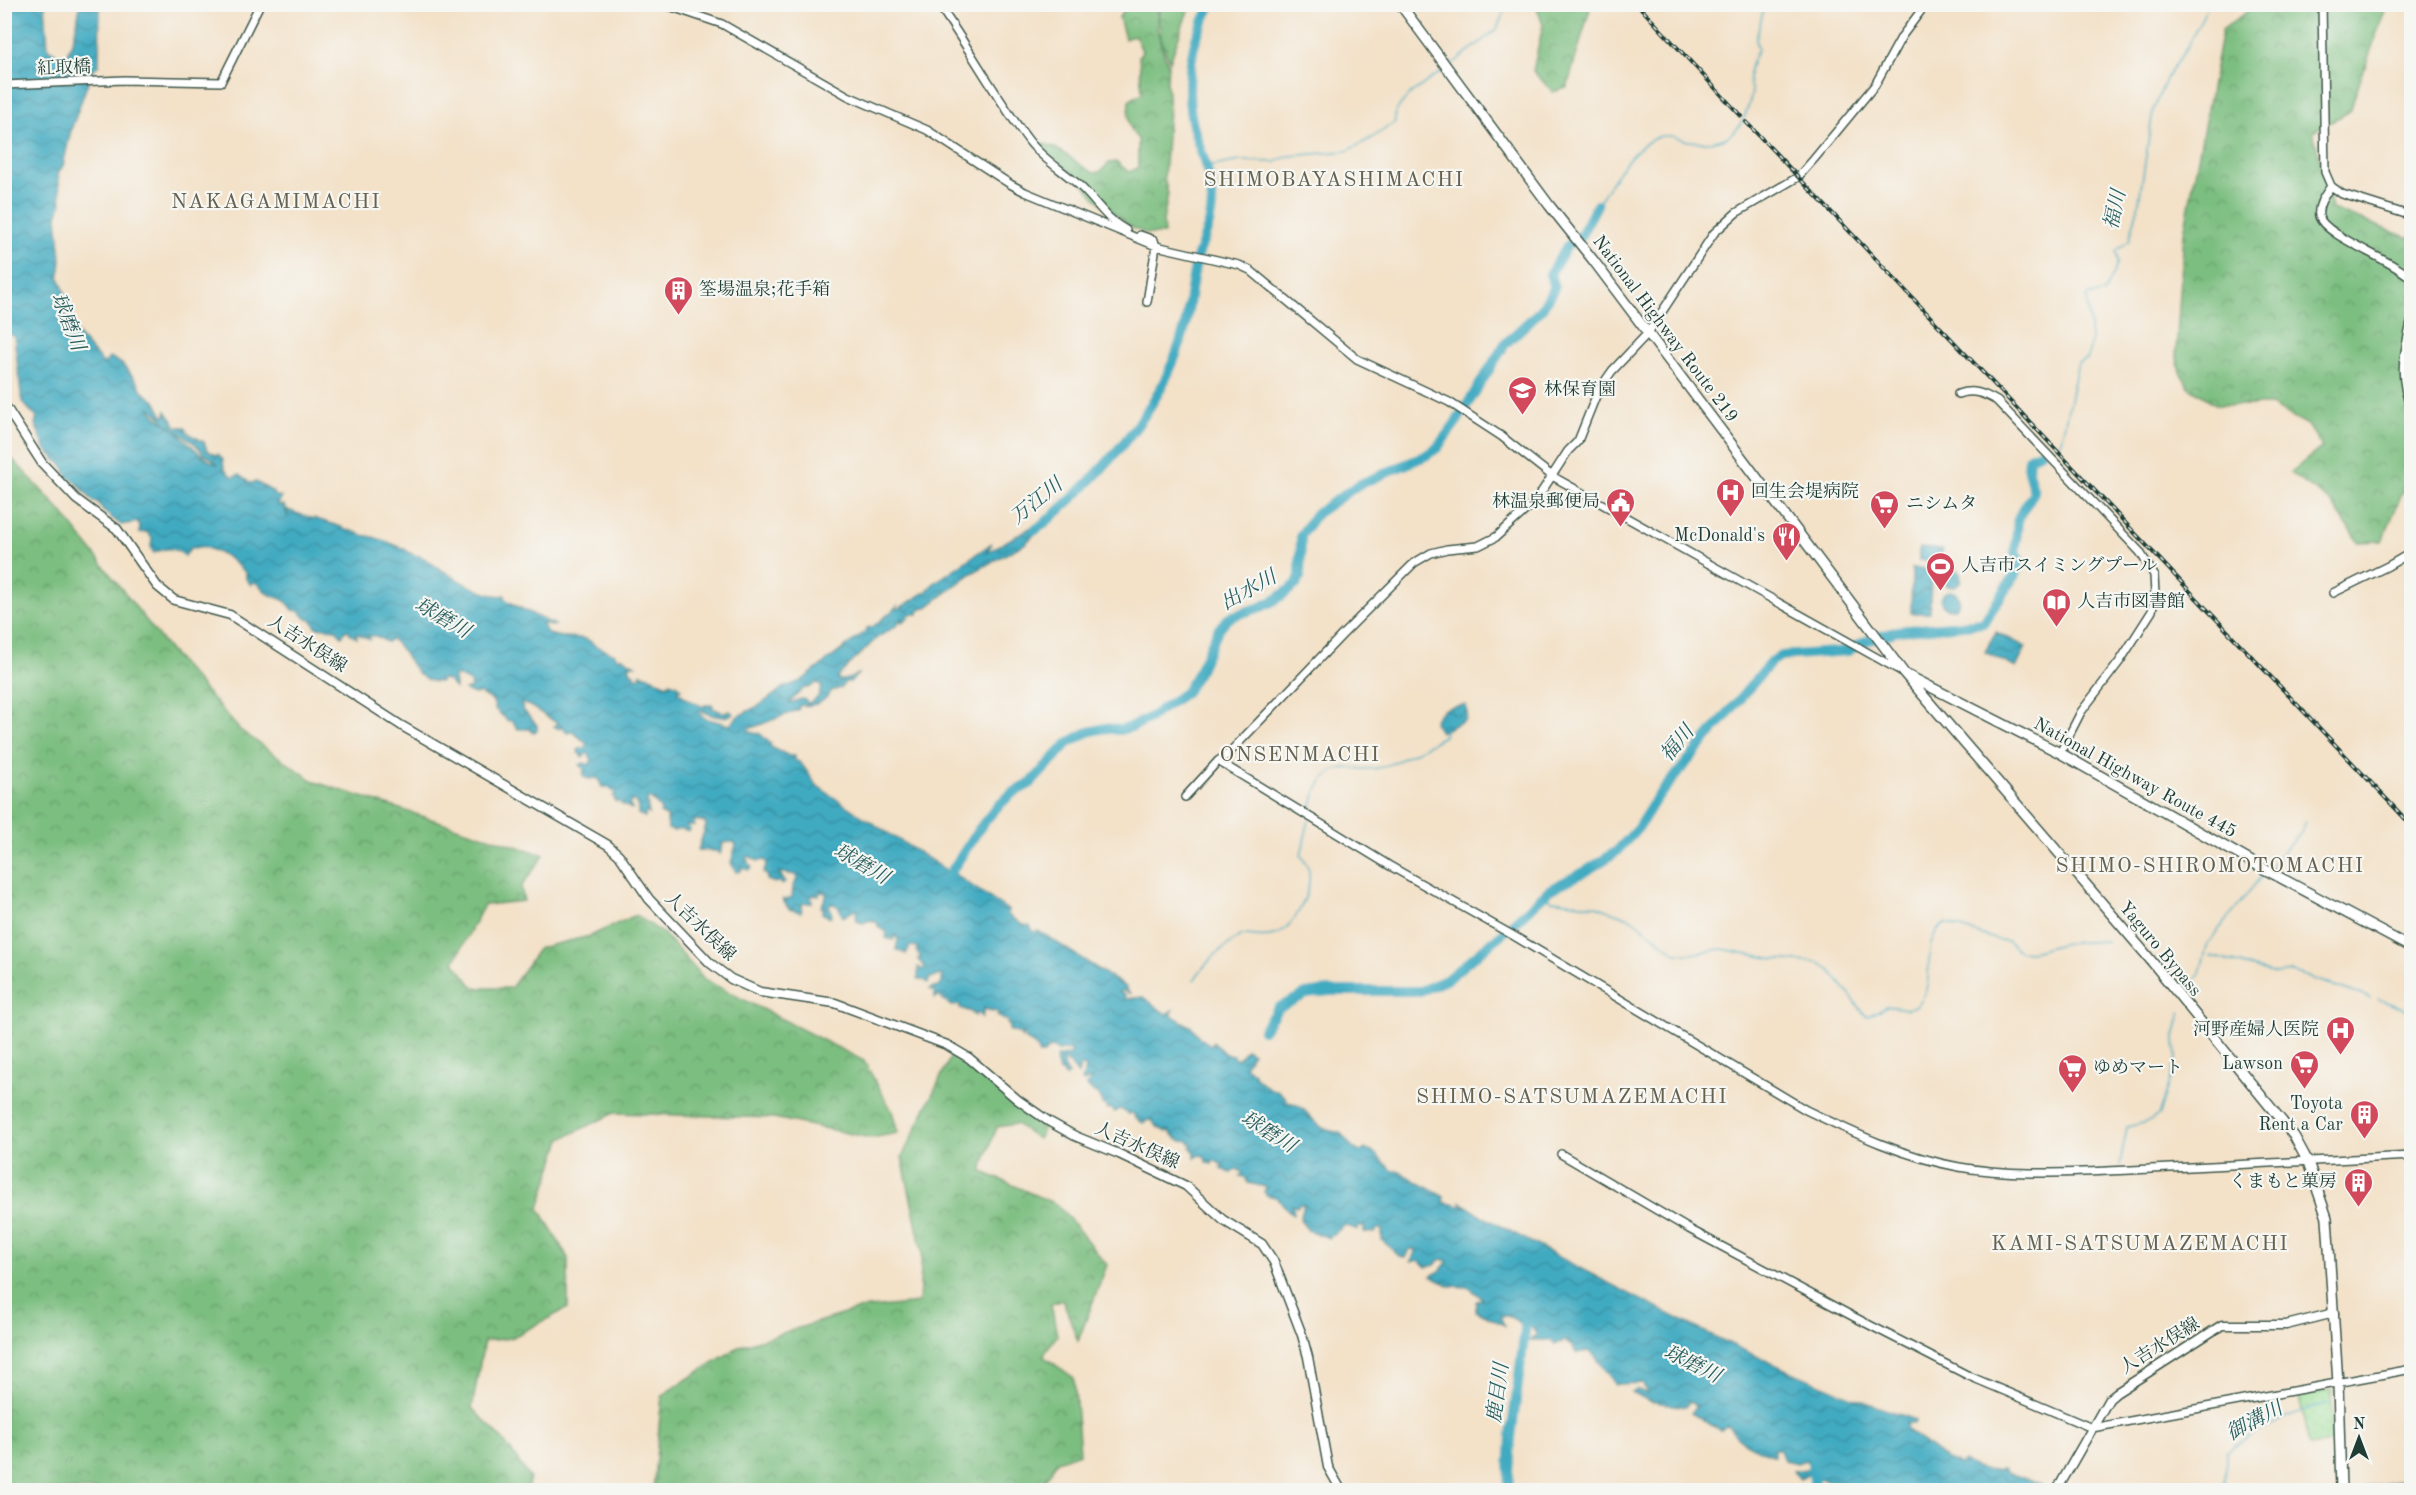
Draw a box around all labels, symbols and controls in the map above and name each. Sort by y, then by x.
street label: 紅取橋 [37,56,91,78]
district label: SHIMOBAYASHIMACHI [1203,170,1465,191]
water label: 福川 [2100,186,2130,232]
district label: NAKAGAMIMACHI [171,192,381,213]
street label: National Highway Route 219 [1589,232,1741,426]
building icon: 筌場温泉;花手箱 [662,274,694,316]
place label: 筌場温泉;花手箱 [699,279,830,299]
water label: 球磨川 [47,290,90,355]
school or university icon: 林保育園 [1507,374,1539,416]
place label: 林保育園 [1544,379,1616,399]
water label: 万江川 [1006,473,1068,529]
hospital icon: 回生会堤病院 [1714,476,1746,518]
place label: 回生会堤病院 [1751,481,1859,501]
public building icon: 林温泉郵便局 [1605,486,1637,528]
supermarket icon: ニシムタ [1869,488,1901,530]
place label: 林温泉郵便局 [1492,491,1600,511]
place label: ニシムタ [1906,495,1977,513]
restaurant icon: McDonald's [1770,520,1802,562]
place label: McDonald's [1674,527,1765,545]
sports icon: 人吉市スイミングプール [1924,550,1956,592]
place label: 人吉市スイミングプール [1961,555,2157,575]
water label: 出水川 [1217,565,1282,614]
library icon: 人吉市図書館 [2040,586,2072,628]
place label: 人吉市図書館 [2077,591,2185,611]
water label: 球磨川 [411,594,476,644]
street label: 人吉水俣線 [264,610,351,676]
street label: National Highway Route 445 [2031,715,2239,841]
water label: 福川 [1656,719,1700,766]
district label: ONSENMACHI [1219,745,1381,766]
water label: 球磨川 [830,840,895,890]
district label: SHIMO-SHIROMOTOMACHI [2055,856,2365,877]
street label: 人吉水俣線 [661,888,740,965]
street label: Yaguro Bypass [2115,898,2205,1000]
hospital icon: 河野産婦人医院 [2324,1014,2356,1056]
place label: 河野産婦人医院 [2193,1019,2319,1039]
supermarket icon: Lawson [2288,1048,2320,1090]
supermarket icon: ゆめマート [2056,1052,2088,1094]
place label: Lawson [2222,1055,2283,1073]
place label: ゆめマート [2093,1059,2183,1077]
district label: SHIMO-SATSUMAZEMACHI [1416,1087,1728,1108]
place label: Toyota Rent a Car [2259,1095,2344,1134]
building icon: Toyota Rent a Car [2348,1098,2380,1140]
water label: 球磨川 [1237,1107,1301,1158]
street label: 人吉水俣線 [1092,1118,1183,1173]
building icon: くまもと菓房 [2342,1166,2374,1208]
place label: くまもと菓房 [2229,1171,2337,1191]
district label: KAMI-SATSUMAZEMACHI [1991,1234,2289,1255]
street label: 人吉水俣線 [2116,1313,2203,1377]
water label: 球磨川 [1661,1341,1726,1388]
water label: 鹿目川 [1483,1360,1513,1424]
water label: 御溝川 [2223,1396,2288,1445]
north arrow [2329,1408,2389,1468]
text: N [2353,1417,2366,1433]

